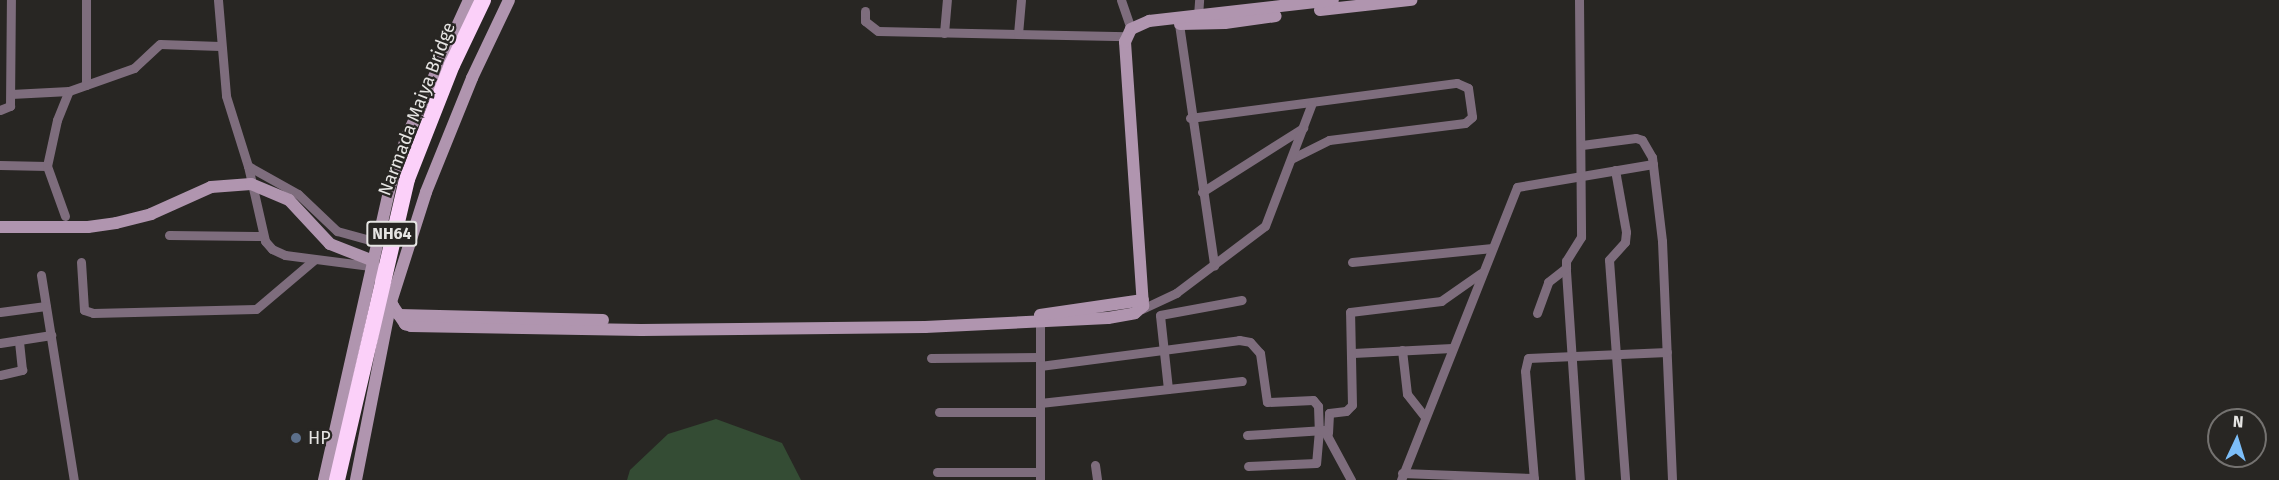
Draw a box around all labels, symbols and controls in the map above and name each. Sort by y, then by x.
street label: Narmada Maiya Bridge [374,19,460,199]
road number: NH64 [365,221,419,247]
north arrow [2207,408,2267,468]
text: N [2232,412,2244,431]
place label: HP [308,427,331,449]
marker: HP [289,431,303,445]

